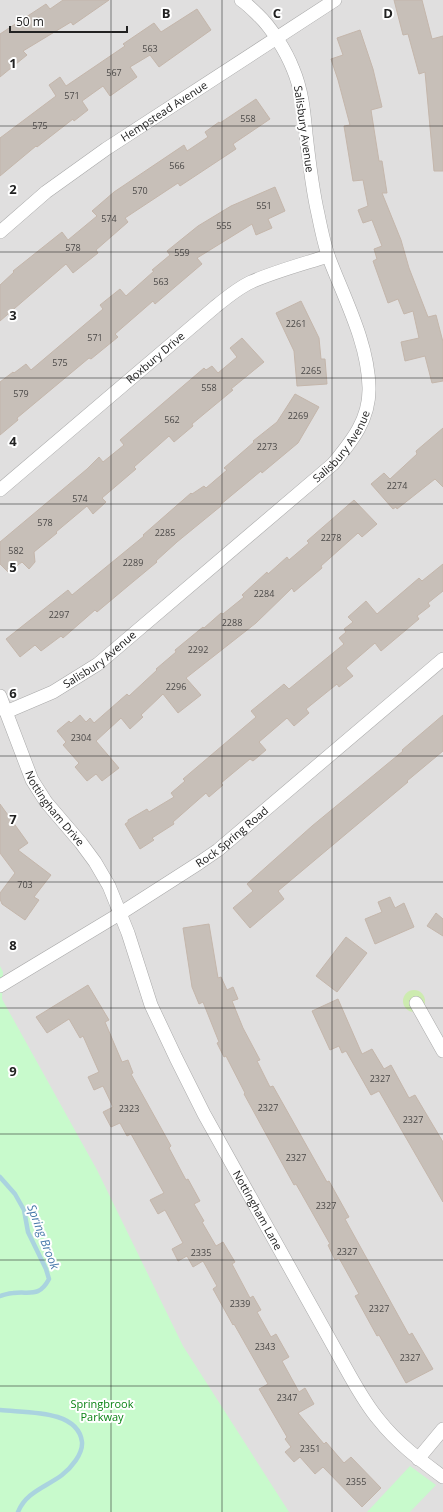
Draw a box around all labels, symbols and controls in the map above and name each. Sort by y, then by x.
text: B [162,4,171,22]
text: C [273,4,281,22]
text: D [383,4,393,22]
scale bar [10,8,127,34]
text: 50 m [16,13,44,30]
house number: 563 [142,42,158,55]
text: 1 [9,54,17,72]
house number: 567 [106,66,122,79]
street label: Hempstead Avenue [117,77,210,145]
street label: Salisbury Avenue [291,85,318,173]
house number: 571 [64,89,80,102]
house number: 558 [240,112,256,125]
house number: 575 [32,119,48,132]
house number: 566 [169,159,185,172]
text: 2 [9,180,17,198]
house number: 570 [132,184,148,197]
house number: 551 [256,199,272,212]
house number: 574 [101,212,117,225]
house number: 555 [216,219,232,232]
house number: 578 [65,241,81,254]
house number: 559 [174,246,190,259]
house number: 563 [153,275,169,288]
text: 3 [9,306,17,324]
house number: 2261 [286,317,306,330]
street label: Roxbury Drive [123,328,187,387]
house number: 571 [87,331,103,344]
house number: 575 [52,356,68,369]
house number: 2265 [301,364,321,377]
house number: 558 [201,381,217,394]
house number: 579 [13,387,29,400]
street label: Salisbury Avenue [309,408,373,485]
house number: 2269 [288,409,308,422]
house number: 562 [164,413,180,426]
text: 4 [9,432,17,450]
house number: 2273 [257,440,277,453]
house number: 2274 [387,479,407,492]
house number: 574 [72,492,88,505]
house number: 578 [37,516,53,529]
house number: 2285 [155,526,175,539]
house number: 2278 [321,531,341,544]
house number: 582 [8,544,24,557]
house number: 2289 [123,556,143,569]
text: 5 [9,558,17,576]
house number: 2284 [254,587,274,600]
house number: 2297 [49,608,69,621]
house number: 2288 [222,616,242,629]
street label: Salisbury Avenue [60,627,139,691]
house number: 2292 [188,643,208,656]
house number: 2296 [166,680,186,693]
text: 6 [9,684,17,702]
house number: 2304 [71,731,91,744]
street label: Nottingham Drive [22,768,88,849]
street label: Rock Spring Road [192,803,271,870]
text: 7 [9,810,17,828]
house number: 703 [17,878,33,891]
text: 8 [9,936,17,954]
text: 9 [9,1062,17,1080]
house number: 2327 [370,1072,390,1085]
house number: 2327 [258,1101,278,1114]
house number: 2323 [119,1102,139,1115]
house number: 2327 [403,1113,423,1126]
house number: 2327 [286,1151,306,1164]
street label: Nottingham Lane [230,1168,286,1253]
house number: 2327 [316,1199,336,1212]
water label: Spring Brook [23,1202,64,1273]
house number: 2327 [337,1245,357,1258]
house number: 2335 [191,1246,211,1259]
house number: 2339 [230,1297,250,1310]
house number: 2327 [369,1302,389,1315]
house number: 2343 [255,1340,275,1353]
house number: 2327 [400,1351,420,1364]
house number: 2347 [277,1391,297,1404]
park label: Springbrook Parkway [71,1396,134,1424]
house number: 2351 [300,1442,320,1455]
house number: 2355 [346,1475,366,1488]

